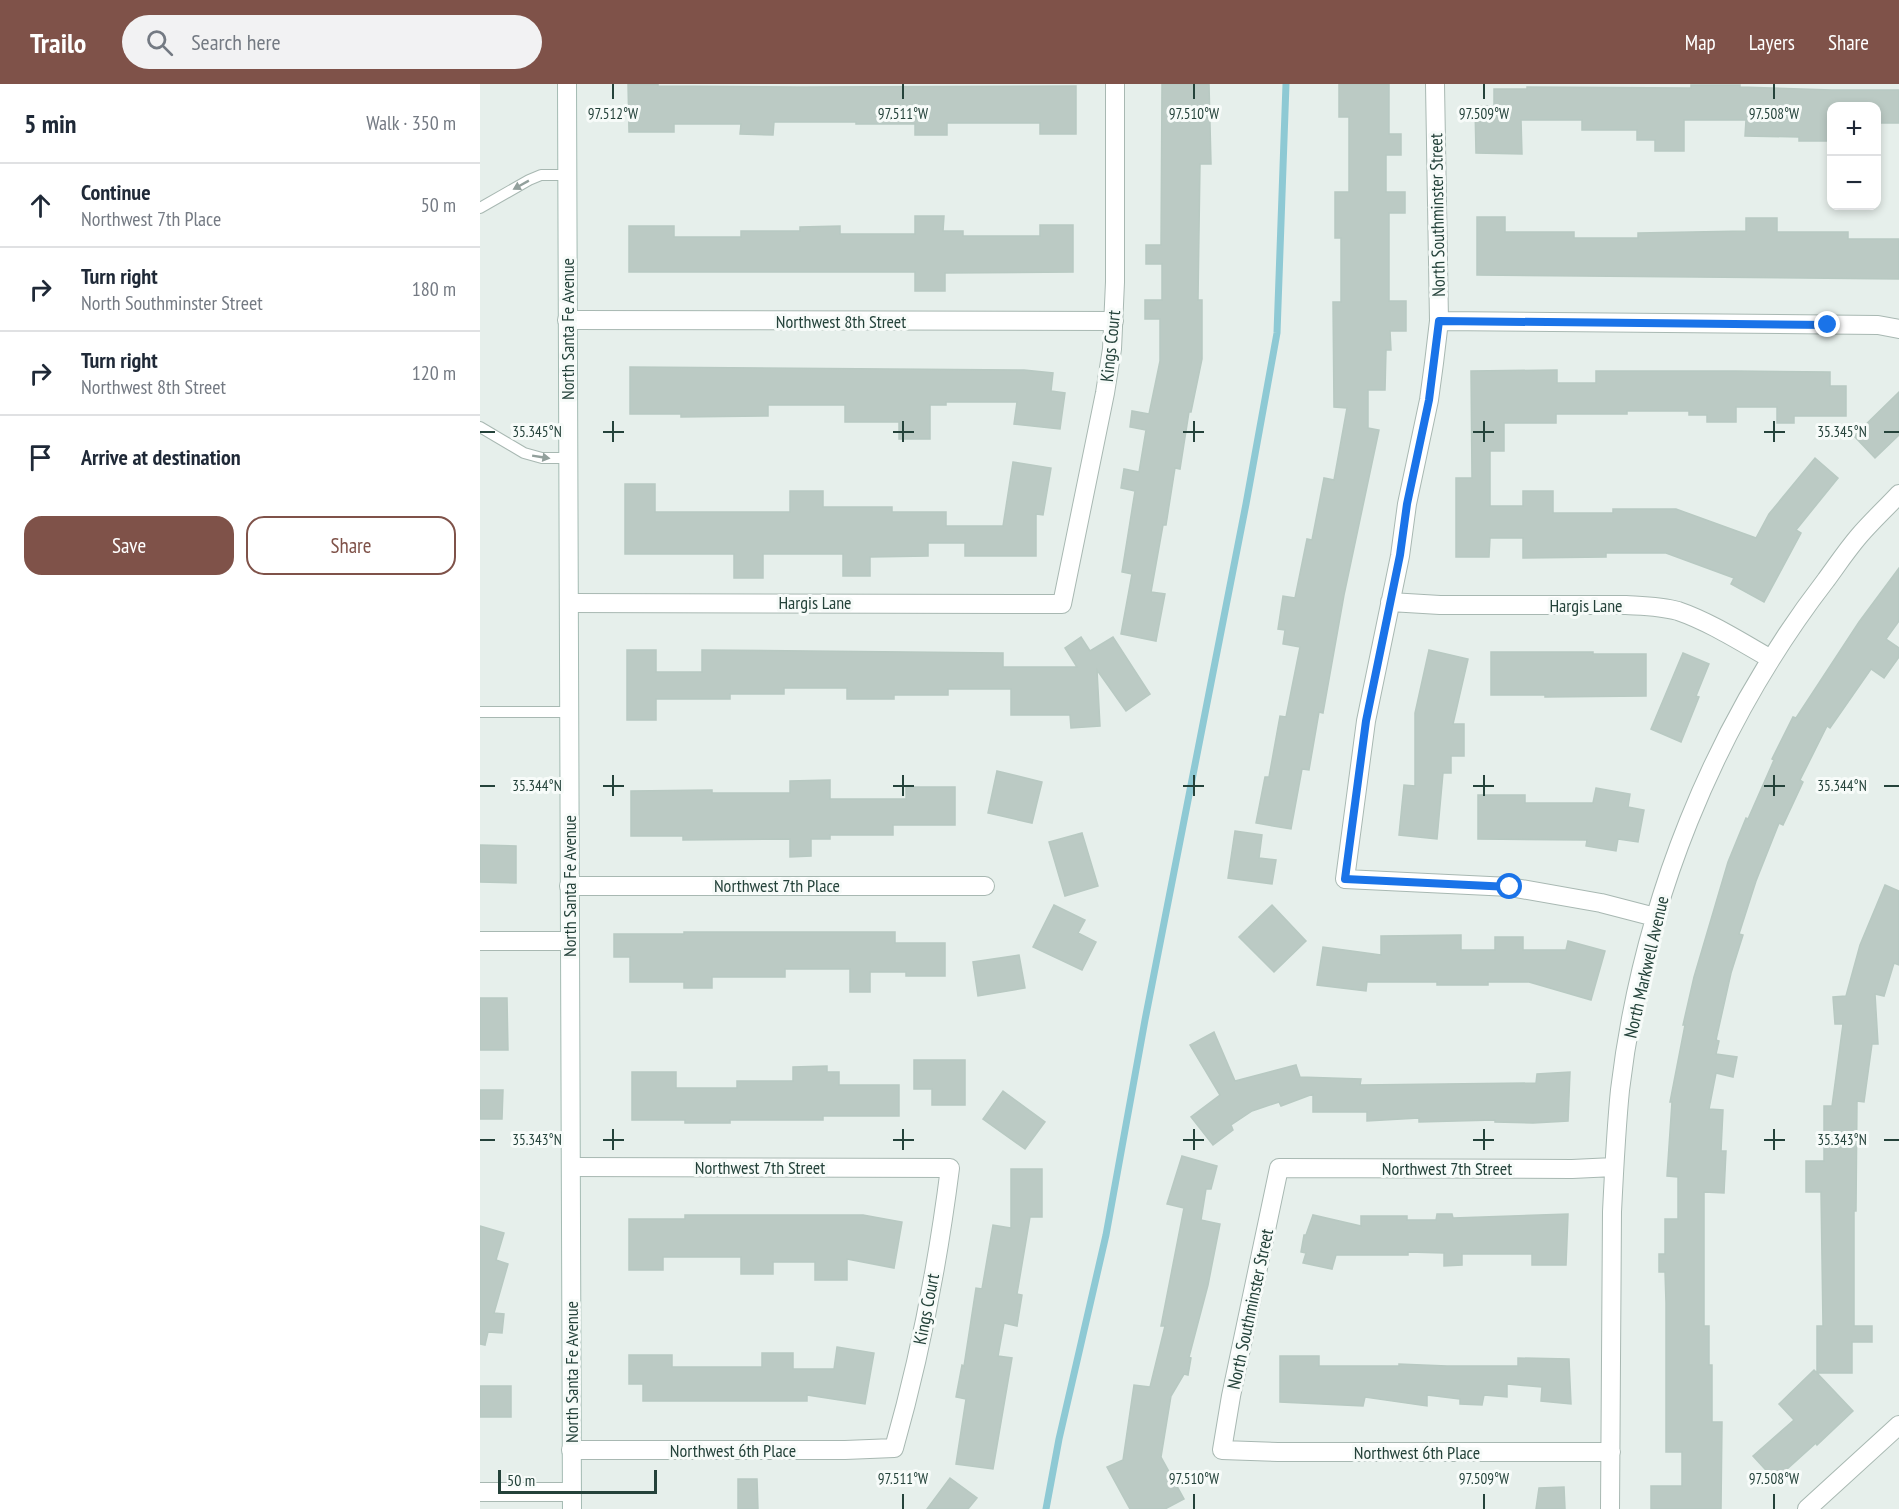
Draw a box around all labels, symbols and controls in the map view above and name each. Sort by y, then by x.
search box [122,15,542,69]
text: Trailo [30,24,86,61]
icon: search [143,26,176,59]
text: Search here [191,28,281,56]
text: Map [1685,29,1716,56]
text: Layers [1749,29,1795,56]
text: Share [1828,29,1869,56]
map controls [1827,102,1881,210]
button: + [1827,102,1881,156]
text: 97.512°W [588,104,638,123]
text: 97.511°W [878,104,928,123]
text: 97.510°W [1169,104,1219,123]
text: 97.509°W [1459,104,1509,123]
text: 97.508°W [1749,104,1799,123]
text: 5 min [24,107,77,140]
text: Walk · 350 m [366,110,456,136]
street label: North Southminster Street [1424,133,1450,297]
button: − [1827,156,1881,210]
text: Continue [81,178,151,206]
one-way arrow [513,179,530,189]
icon: ahead [24,189,57,222]
text: 50 m [421,192,456,218]
text: Northwest 7th Place [81,206,221,232]
street label: North Santa Fe Avenue [556,258,579,400]
text: Turn right [81,262,158,290]
icon: right [24,273,57,306]
text: 180 m [412,276,456,302]
text: North Southminster Street [81,290,263,316]
street label: Kings Court [1095,309,1125,383]
street label: Northwest 8th Street [776,310,906,333]
route end [1814,311,1840,337]
text: Turn right [81,346,158,374]
icon: right [24,357,57,390]
text: 120 m [412,360,456,386]
text: Northwest 8th Street [81,374,226,400]
text: 35.345°N [512,422,562,441]
text: 35.345°N [1817,422,1867,441]
icon: arrive [24,441,57,474]
text: Arrive at destination [81,443,241,471]
one-way arrow [532,452,551,461]
button: Save [24,516,234,575]
button: Share [246,516,456,575]
street label: Hargis Lane [778,591,852,614]
street label: Hargis Lane [1549,594,1623,617]
text: 35.344°N [512,776,562,795]
text: 35.344°N [1817,776,1867,795]
street label: North Santa Fe Avenue [558,815,581,957]
route start [1496,873,1522,899]
street label: Northwest 7th Place [714,874,840,897]
street label: North Markwell Avenue [1618,894,1674,1040]
text: 35.343°N [512,1130,562,1149]
text: 35.343°N [1817,1130,1867,1149]
street label: Northwest 7th Street [695,1156,825,1179]
street label: Northwest 7th Street [1382,1157,1512,1180]
street label: North Southminster Street [1222,1227,1278,1391]
street label: Kings Court [908,1271,944,1347]
street label: North Santa Fe Avenue [560,1301,583,1443]
street label: Northwest 6th Place [670,1439,796,1462]
street label: Northwest 6th Place [1354,1441,1480,1464]
scale bar [498,1467,657,1494]
text: 97.511°W [878,1469,928,1488]
text: 97.510°W [1169,1469,1219,1488]
text: 97.509°W [1459,1469,1509,1488]
text: 97.508°W [1749,1469,1799,1488]
text: 50 m [507,1470,535,1490]

